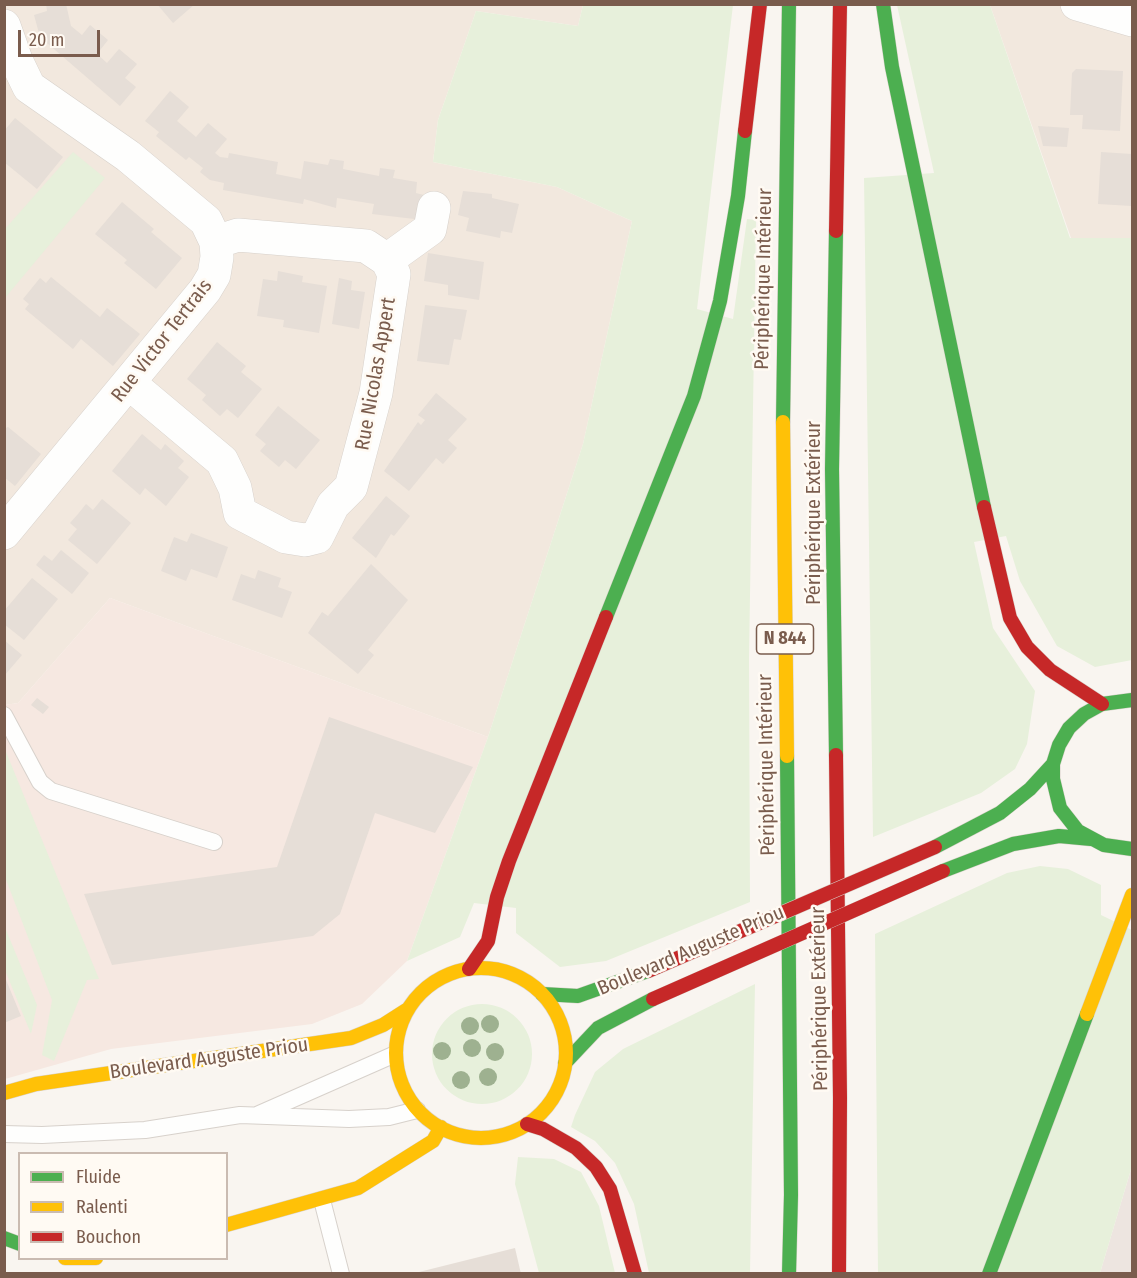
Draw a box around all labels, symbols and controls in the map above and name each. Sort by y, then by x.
scale bar [21,18,104,56]
text: 20 m [29,29,64,51]
street label: Périphérique Intérieur [750,188,778,370]
street label: Rue Victor Tertrais [107,275,217,407]
street label: Rue Nicolas Appert [351,296,401,452]
street label: Périphérique Extérieur [802,421,826,605]
road number: N 844 [756,624,814,654]
street label: Périphérique Intérieur [753,674,781,856]
street label: Boulevard Auguste Priou [594,901,788,1001]
street label: Périphérique Extérieur [806,907,834,1091]
street label: Boulevard Auguste Priou [108,1033,310,1085]
legend [18,1152,228,1260]
text: Fluide [76,1166,121,1188]
text: Ralenti [76,1196,128,1218]
text: Bouchon [76,1226,141,1248]

